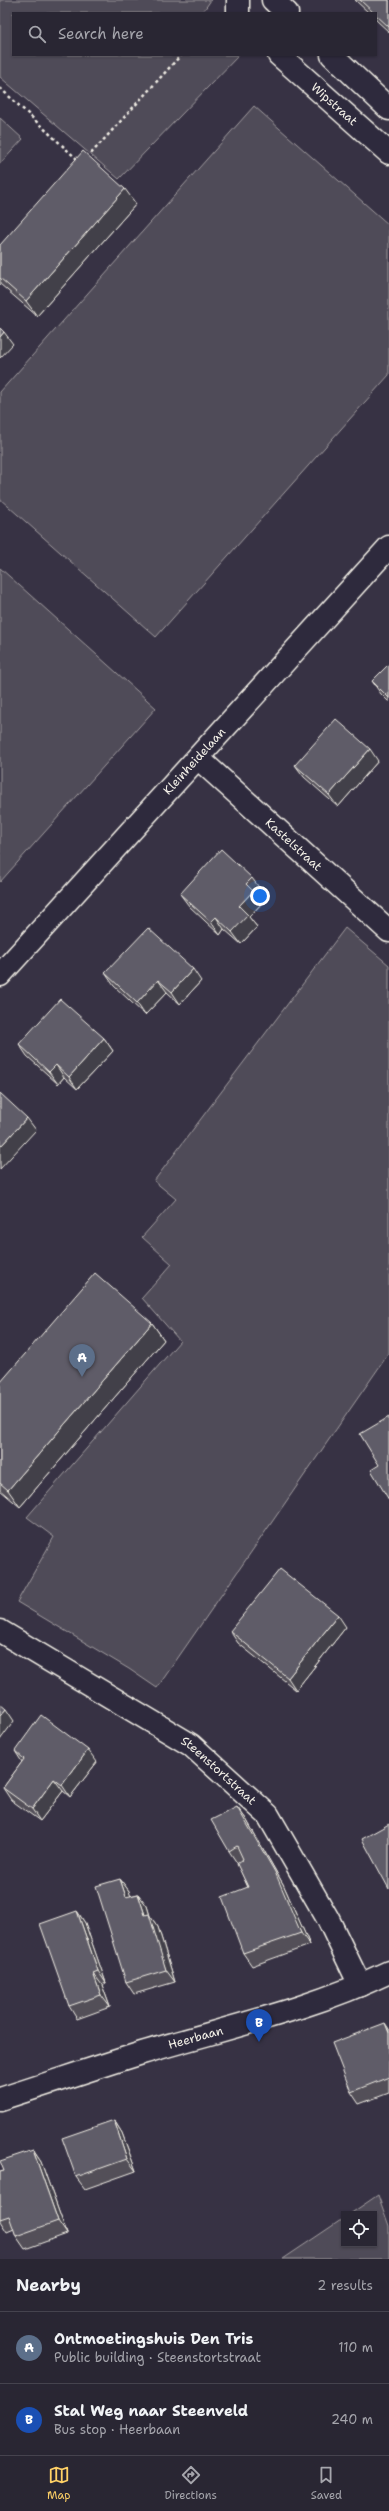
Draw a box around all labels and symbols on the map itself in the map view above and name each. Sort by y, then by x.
street label: Wipstraat [308,79,361,129]
street label: Kleinheidelaan [160,724,229,798]
street label: Kastelstraat [262,815,326,875]
your location [250,886,270,906]
pin: A [69,1344,95,1377]
street label: Steenstortstraat [178,1733,260,1809]
pin: B [246,2009,272,2042]
street label: Heerbaan [166,2022,225,2053]

